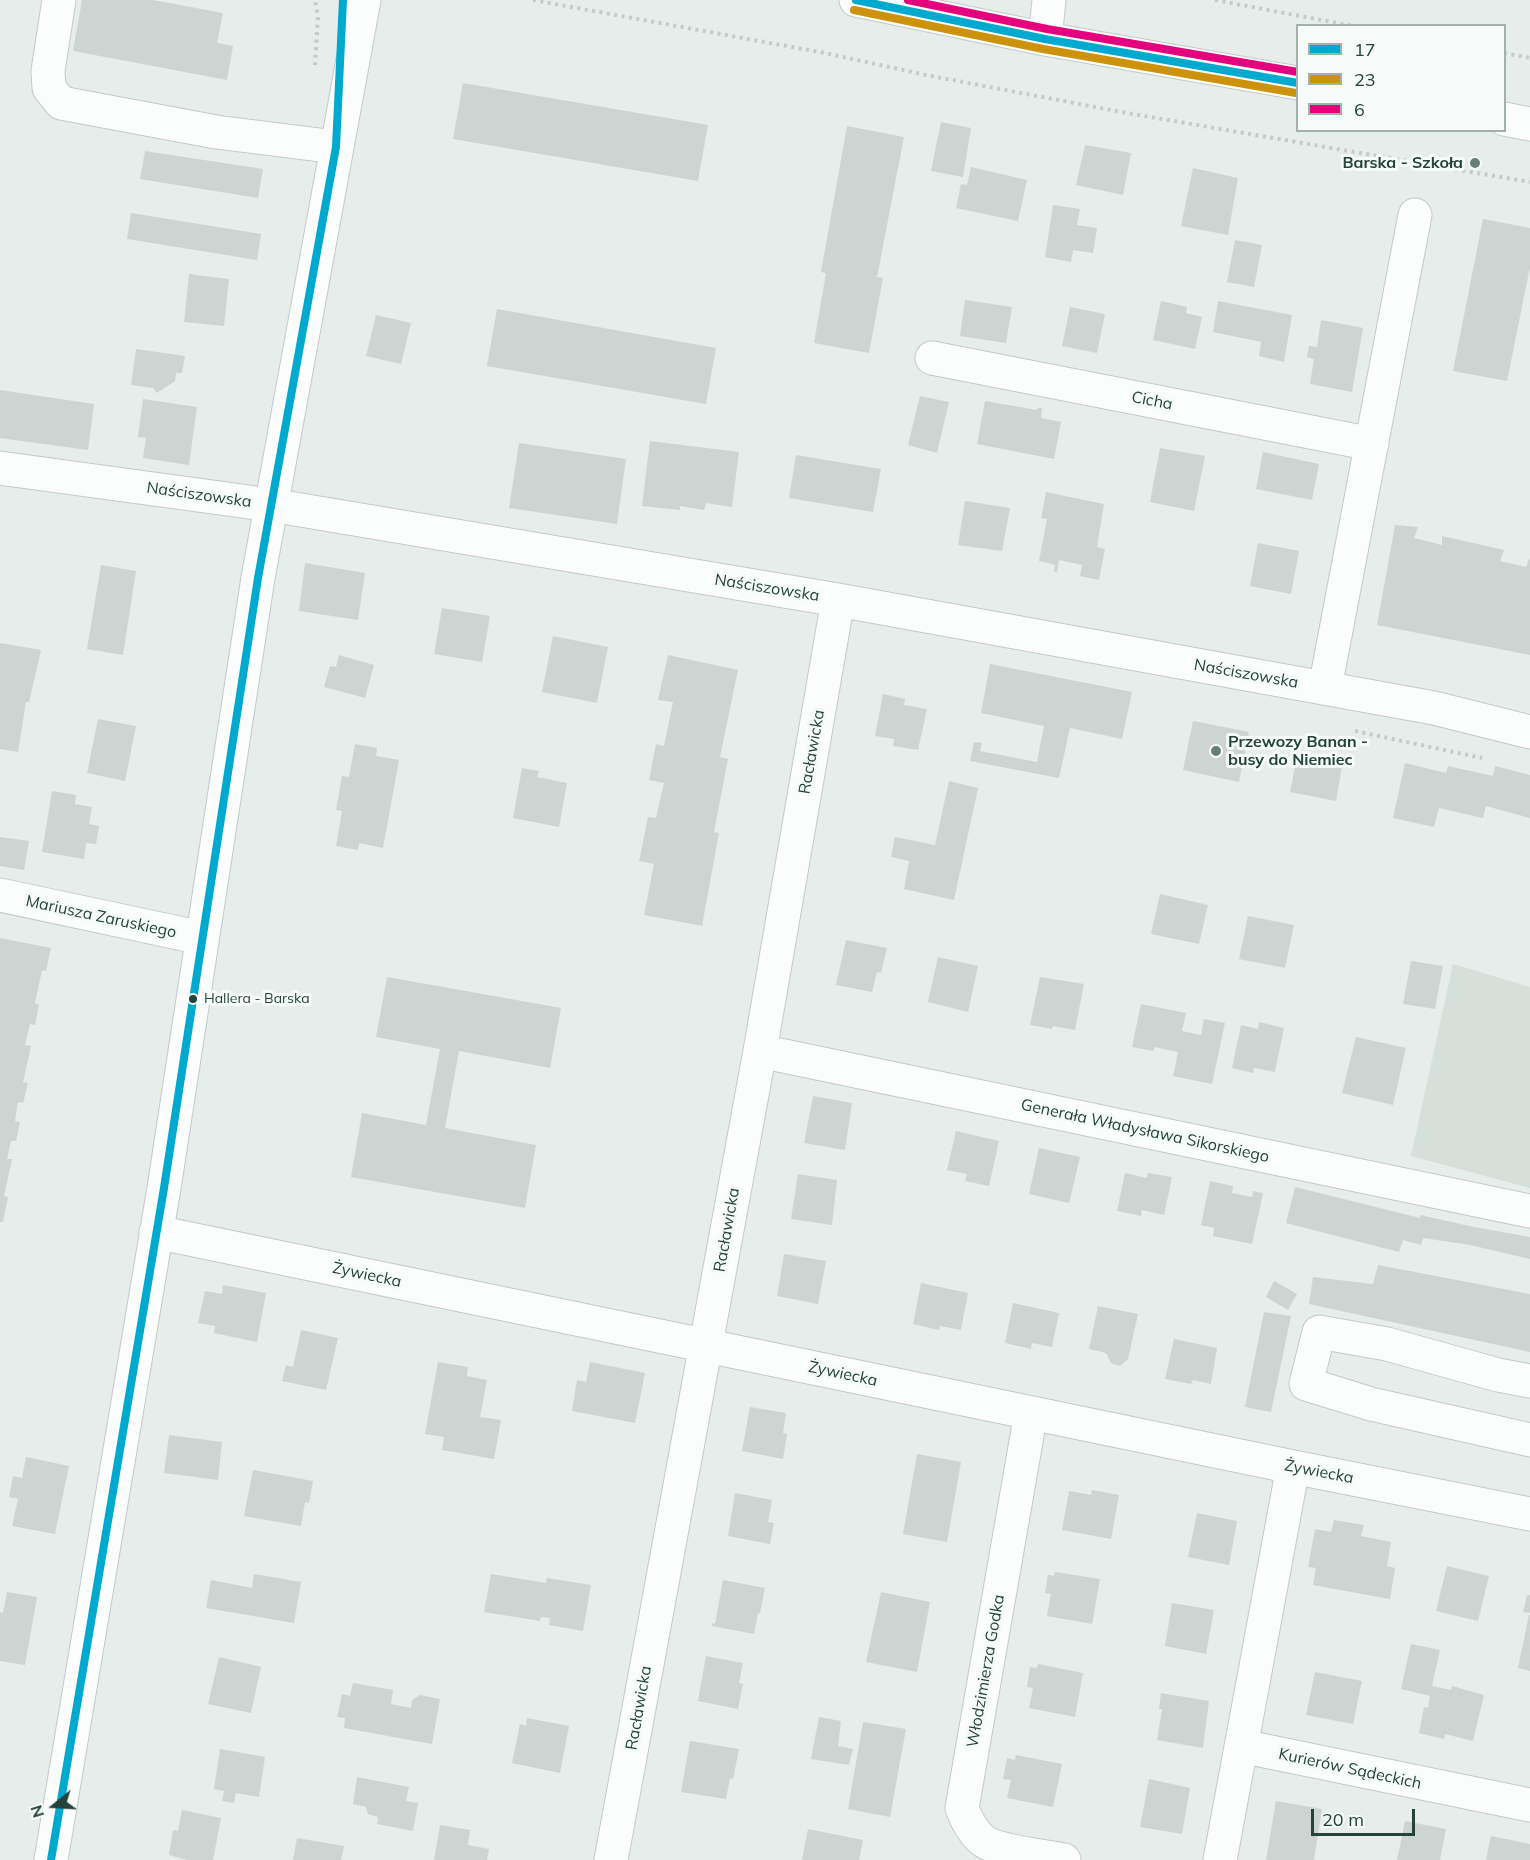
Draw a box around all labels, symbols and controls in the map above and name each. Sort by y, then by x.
legend [1296,24,1506,132]
text: 17 [1354,38,1376,61]
text: 23 [1354,68,1376,91]
text: 6 [1354,98,1365,121]
place label: Barska - Szkoła [1342,153,1463,173]
marker: Barska - Szkoła [1468,156,1482,170]
street label: Cicha [1130,388,1174,414]
street label: Naściszowska [145,478,253,512]
street label: Naściszowska [713,570,821,606]
street label: Naściszowska [1192,655,1300,693]
street label: Racławicka [795,708,829,796]
place label: Przewozy Banan - busy do Niemiec [1228,732,1368,770]
marker: Przewozy Banan - busy do Niemiec [1209,744,1223,758]
street label: Mariusza Zaruskiego [24,892,178,942]
place label: Hallera - Barska [204,991,310,1007]
marker: Hallera - Barska [187,993,199,1005]
street label: Generała Władysława Sikorskiego [1019,1095,1271,1167]
street label: Racławicka [710,1186,744,1274]
street label: Żywiecka [331,1258,403,1292]
street label: Żywiecka [807,1357,879,1391]
street label: Żywiecka [1283,1456,1355,1488]
street label: Włodzimierza Godka [963,1593,1009,1749]
street label: Racławicka [622,1664,656,1752]
street label: Kurierów Sądeckich [1277,1744,1423,1794]
north arrow [24,1776,84,1836]
scale bar [1314,1797,1418,1835]
text: N [26,1803,48,1820]
text: 20 m [1322,1808,1364,1831]

